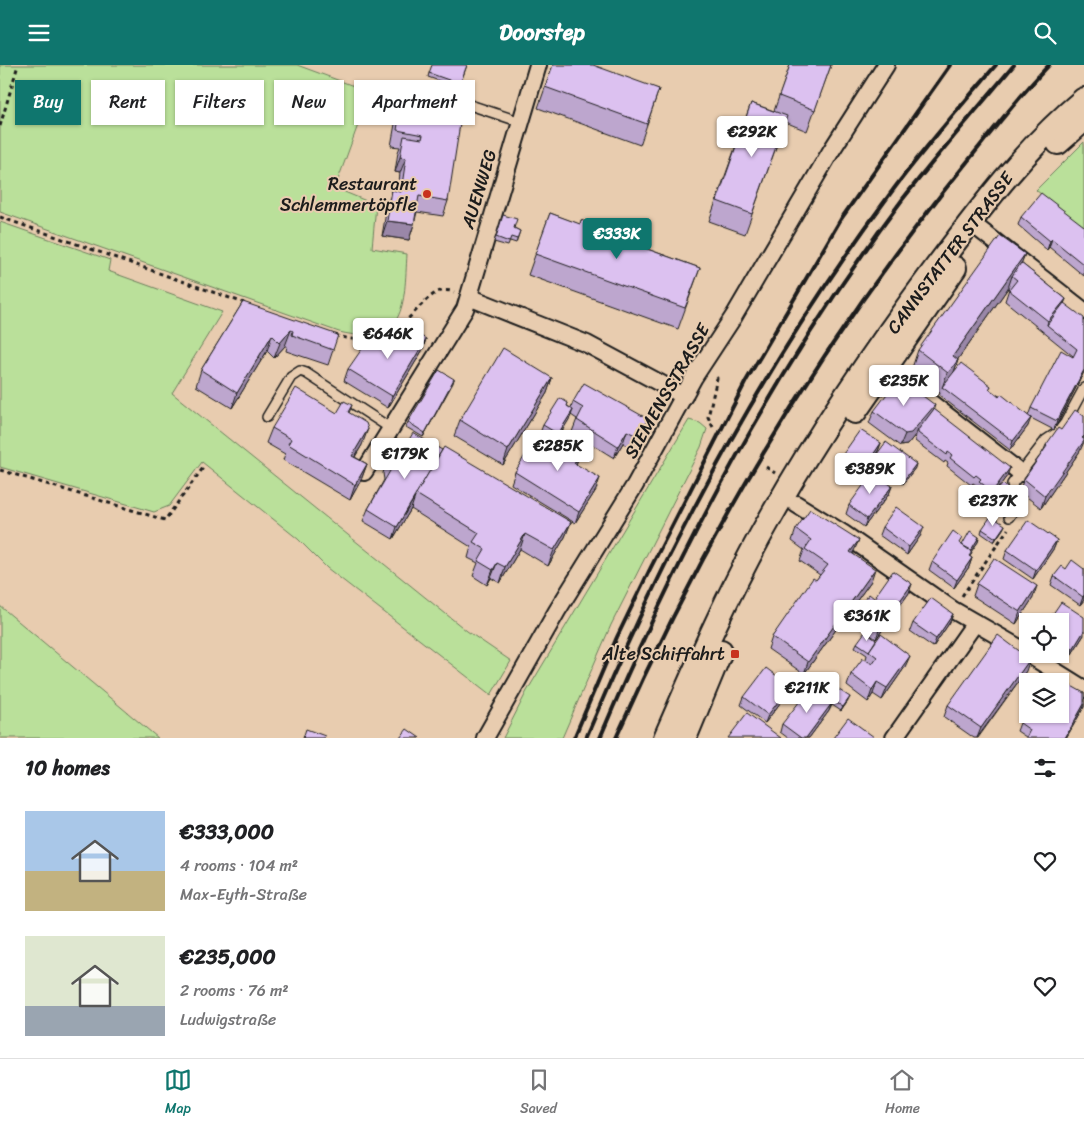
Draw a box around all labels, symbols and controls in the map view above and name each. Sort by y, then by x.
text: Doorstep [499,13,585,52]
icon: menu [25,19,53,47]
icon: search [1031,19,1059,47]
chip: Buy [15,80,81,125]
chip: Rent [91,80,165,125]
chip: Filters [175,80,264,125]
chip: New [274,80,344,125]
chip: Apartment [354,80,475,125]
pin: €292K [717,116,787,158]
text: €292K [728,117,776,146]
street label: AUENWEG [452,145,506,234]
street label: CANNSTATTER STRASSE [878,164,1023,341]
place label: Restaurant Schlemmertöpfle [280,168,417,221]
marker: Restaurant Schlemmertöpfle [421,188,433,200]
pin: €333K [582,217,652,260]
text: €333K [594,219,640,248]
street label: SIEMENSSTRASSE [615,316,719,465]
pin: €646K [353,317,423,360]
text: €646K [364,319,412,348]
pin: €235K [869,365,939,407]
text: €235K [880,366,928,395]
pin: €285K [523,429,593,472]
text: €285K [533,431,583,460]
pin: €179K [370,437,440,480]
text: €179K [382,439,428,468]
pin: €389K [835,453,905,495]
text: €389K [846,454,894,483]
pin: €237K [958,485,1028,527]
text: €237K [969,486,1017,515]
pin: €361K [832,599,902,642]
text: €361K [844,601,890,630]
map controls [1019,613,1069,723]
button: locate [1019,613,1069,663]
place label: Alte Schiffahrt [601,638,725,670]
marker: Alte Schiffahrt [729,648,741,660]
pin: €211K [772,671,842,714]
text: €211K [785,673,829,702]
button: layers [1019,673,1069,723]
text: 10 homes [25,749,110,787]
icon: filters [1031,754,1059,782]
text: €333,000 [180,813,274,851]
icon: home [65,831,125,891]
icon: heart [1031,847,1059,875]
text: 4 rooms · 104 m² [180,851,298,880]
text: Max-Eyth-Straße [180,880,307,909]
text: €235,000 [180,938,276,976]
icon: home [65,956,125,1016]
icon: heart [1031,972,1059,1000]
text: 2 rooms · 76 m² [180,976,289,1005]
text: Ludwigstraße [180,1005,276,1034]
tab: Map [164,1066,192,1121]
tab: Saved [520,1066,557,1121]
tab: Home [885,1066,920,1121]

